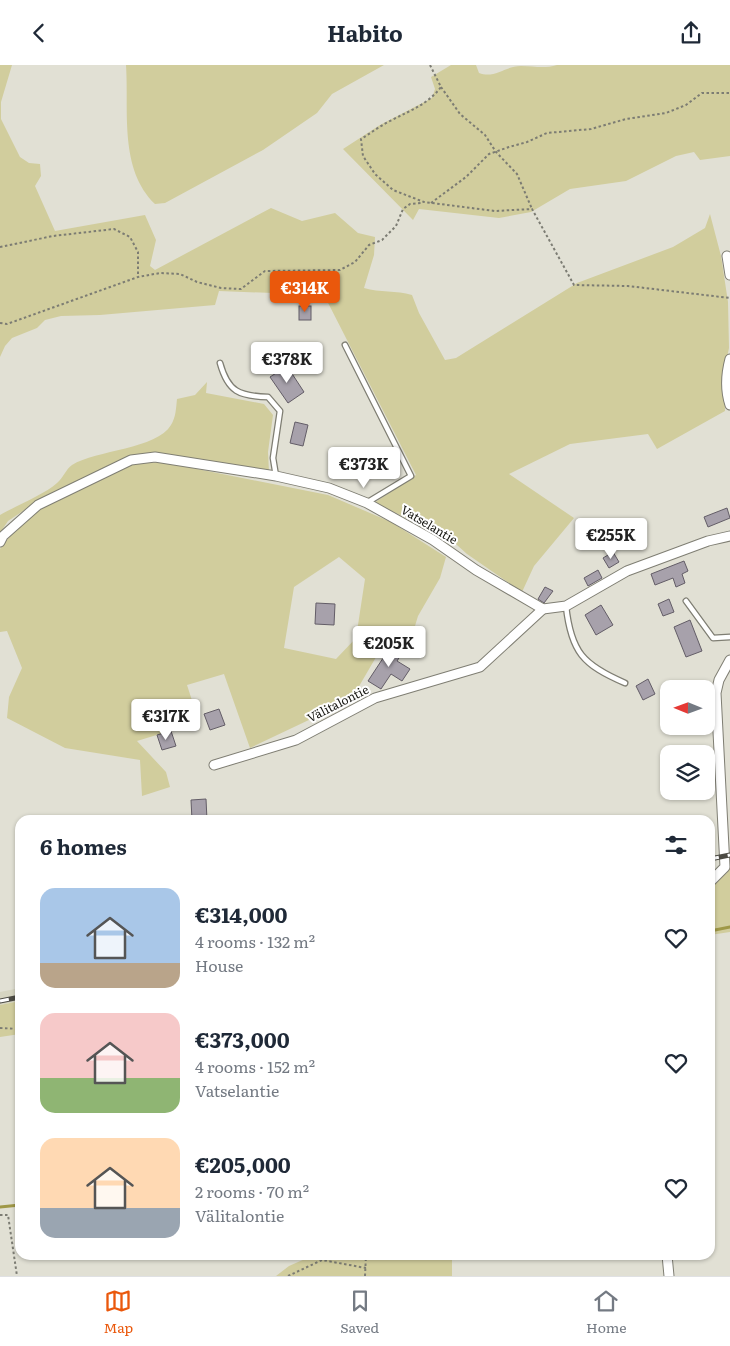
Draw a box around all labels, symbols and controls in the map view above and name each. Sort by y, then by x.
text: Habito [327,16,403,49]
icon: back [25,19,53,47]
icon: share [677,19,705,47]
pin: €314K [270,271,340,313]
text: €314K [281,275,329,299]
pin: €378K [252,341,322,384]
text: €378K [262,346,312,370]
pin: €373K [329,447,399,489]
text: €373K [339,451,389,475]
street label: Vatselantie [398,500,461,548]
pin: €255K [576,517,646,560]
text: €255K [586,522,636,546]
pin: €205K [354,625,424,668]
text: €205K [364,630,414,654]
street label: Välitalontie [304,680,372,726]
north arrow [660,680,715,735]
map controls [660,680,715,800]
pin: €317K [131,699,201,741]
text: €317K [142,703,190,727]
button: layers [660,745,715,800]
text: 6 homes [40,830,127,861]
icon: filters [662,831,690,859]
text: €314,000 [195,898,288,929]
icon: home [80,908,140,968]
icon: heart [662,924,690,952]
text: 4 rooms · 132 m² [195,929,315,953]
text: House [195,953,243,977]
text: €373,000 [195,1023,290,1054]
icon: home [80,1033,140,1093]
icon: heart [662,1049,690,1077]
text: 4 rooms · 152 m² [195,1054,315,1078]
text: Vatselantie [195,1078,279,1102]
text: €205,000 [195,1148,291,1179]
icon: home [80,1158,140,1218]
icon: heart [662,1174,690,1202]
text: 2 rooms · 70 m² [195,1179,309,1203]
text: Välitalontie [195,1203,284,1227]
tab: Map [103,1287,133,1337]
tab: Saved [340,1287,379,1337]
tab: Home [586,1287,627,1337]

